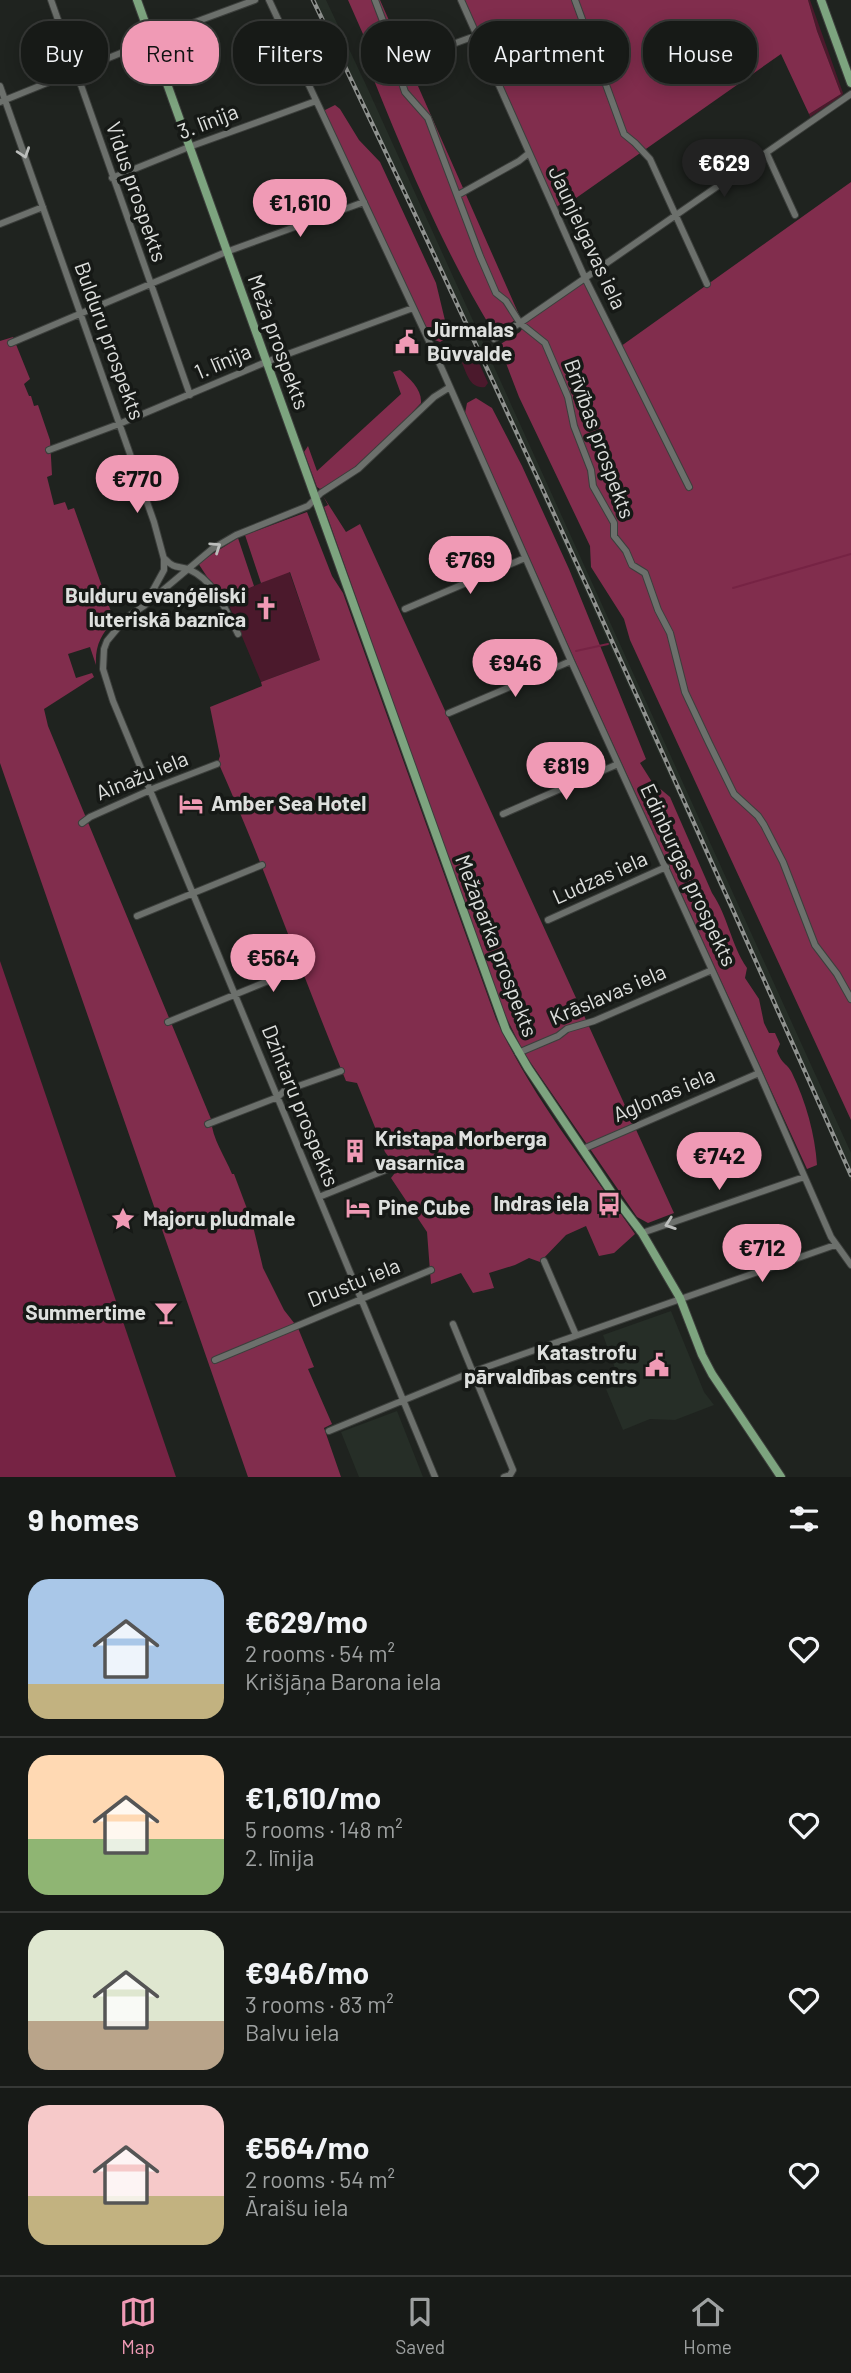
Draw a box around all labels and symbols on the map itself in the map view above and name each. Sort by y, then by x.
street label: 3. līnija [174,98,241,144]
street label: Vidus prospekts [102,118,173,265]
pin: €629 [683,140,765,199]
one-way arrow [16,147,30,159]
street label: Jaunjelgavas iela [544,162,633,313]
pin: €1,610 [243,180,357,239]
street label: Bulduru prospekts [70,258,151,423]
street label: Meža prospekts [243,270,315,413]
place label: Jūrmalas Būvvalde [427,316,514,365]
public building icon: Jūrmalas Būvvalde [393,328,421,356]
street label: 1. līnija [190,338,255,384]
street label: Brīvības prospekts [560,355,641,522]
pin: €770 [96,456,178,515]
pin: €769 [429,536,511,596]
one-way arrow [208,543,221,555]
place label: Bulduru evaņģēliski luteriskā baznīca [65,582,246,631]
church icon: Bulduru evaņģēliski luteriskā baznīca [252,594,280,622]
pin: €946 [474,640,556,699]
pin: €819 [525,742,607,802]
street label: Ainažu iela [92,745,191,804]
street label: Edinburgas prospekts [636,779,743,970]
hotel icon: Amber Sea Hotel [177,790,205,818]
place label: Amber Sea Hotel [211,790,366,815]
street label: Ludzas iela [548,845,651,909]
street label: Mežaparka prospekts [451,851,544,1040]
pin: €564 [232,934,314,994]
street label: Krāslavas iela [546,958,669,1029]
street label: Dzintaru prospekts [258,1021,345,1190]
street label: Aglonas iela [609,1061,718,1126]
place label: Kristapa Morberga vasarnīca [375,1125,547,1174]
pin: €742 [678,1132,760,1192]
building icon: Kristapa Morberga vasarnīca [341,1137,369,1165]
place label: Indras iela [493,1190,589,1215]
bus stop icon: Indras iela [595,1190,623,1218]
hotel icon: Pine Cube [344,1194,372,1222]
place label: Pine Cube [378,1194,470,1219]
place icon: Majoru pludmale [109,1205,137,1233]
place label: Majoru pludmale [143,1205,295,1230]
one-way arrow [664,1216,676,1230]
pin: €712 [721,1224,803,1284]
street label: Drustu iela [304,1252,403,1311]
place label: Summertime [25,1299,146,1324]
bar icon: Summertime [152,1299,180,1327]
place label: Katastrofu pārvaldības centrs [464,1339,637,1388]
public building icon: Katastrofu pārvaldības centrs [643,1351,671,1379]

